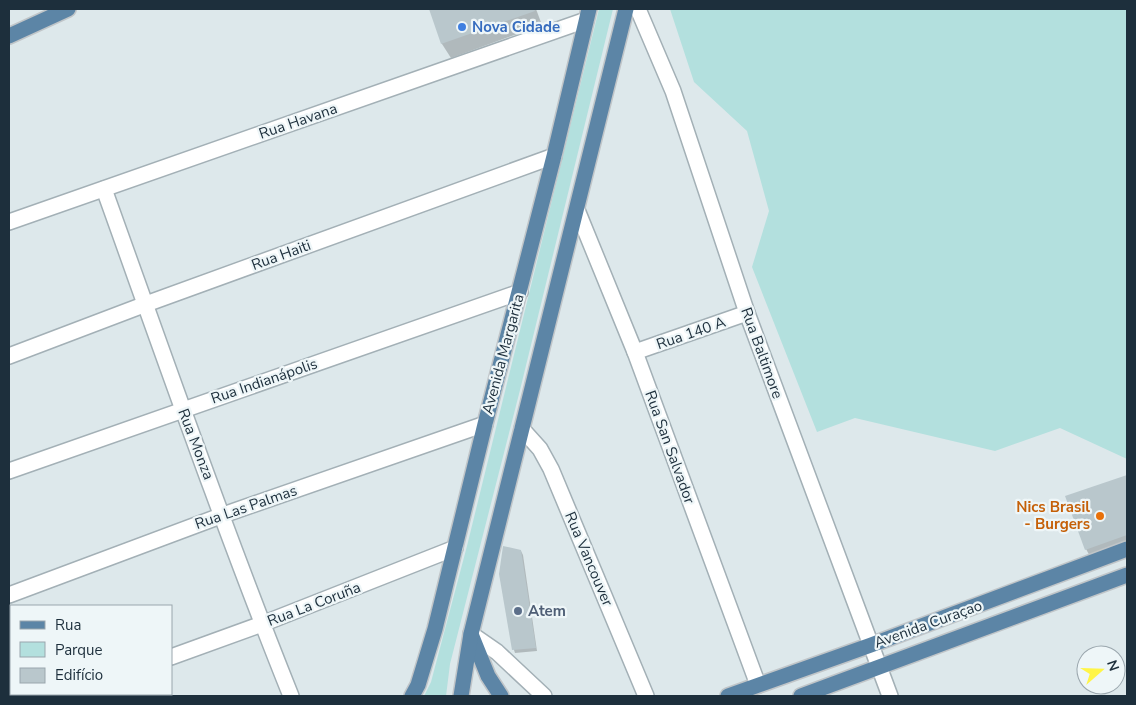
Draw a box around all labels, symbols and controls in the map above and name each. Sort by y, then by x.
place label: Nova Cidade [472,17,560,37]
marker: Nova Cidade [456,21,468,33]
street label: Rua Havana [256,98,340,144]
street label: Rua Haiti [249,235,313,275]
street label: Avenida Margarita [477,292,529,416]
street label: Rua Baltimore [736,305,788,401]
street label: Rua 140 A [654,312,728,354]
street label: Rua Indianápolis [208,353,320,409]
street label: Rua San Salvador [640,388,700,507]
street label: Rua Monza [173,406,219,482]
street label: Rua Las Palmas [192,480,300,534]
place label: Nics Brasil - Burgers [1016,497,1090,534]
street label: Rua Vancouver [560,509,618,610]
marker: Nics Brasil - Burgers [1094,510,1106,522]
street label: Rua La Coruña [264,577,364,631]
street label: Avenida Curaçao [871,595,985,653]
place label: Atem [528,601,566,621]
legend [10,605,172,695]
marker: Atem [512,605,524,617]
text: Rua [55,615,81,635]
text: Parque [55,640,103,660]
north arrow [1076,645,1126,695]
text: N [1102,658,1123,674]
text: Edifício [55,665,103,685]

